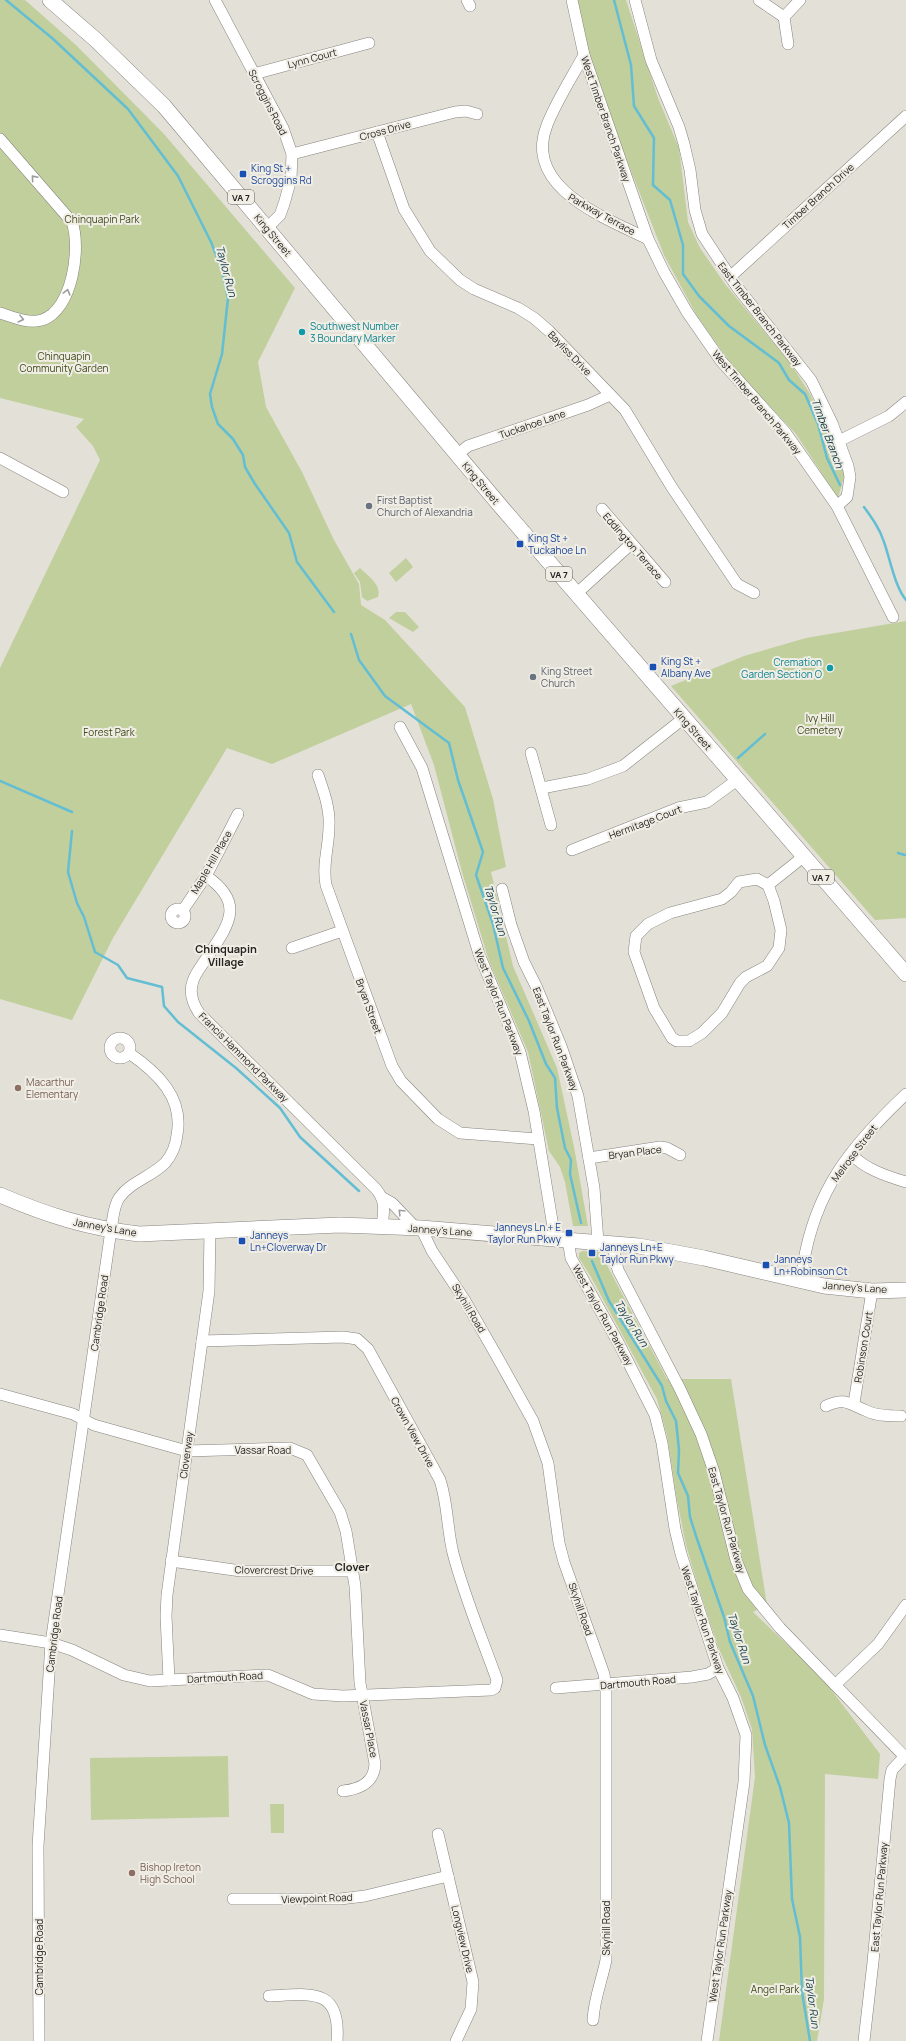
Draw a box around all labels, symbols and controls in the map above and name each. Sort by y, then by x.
street label: Lynn Court [286,45,338,71]
street label: West Timber Branch Parkway [578,54,634,185]
street label: Scroggins Road [245,67,291,137]
street label: Cross Drive [358,116,412,144]
street label: Timber Branch Drive [779,160,857,232]
place label: King St + Scroggins Rd [251,161,312,187]
marker: King St + Scroggins Rd [238,169,248,179]
one-way arrow [31,175,38,182]
road number: VA 7 [228,190,254,204]
street label: Parkway Terrace [566,190,638,238]
street label: King Street [251,211,295,259]
park label: Chinquapin Park [65,212,140,226]
water label: Taylor Run [213,244,241,299]
street label: East Timber Branch Parkway [715,259,806,370]
one-way arrow [62,288,71,295]
one-way arrow [17,314,24,323]
place label: Southwest Number 3 Boundary Marker [310,319,400,345]
marker: Southwest Number 3 Boundary Marker [297,327,307,337]
street label: Bayliss Drive [545,328,595,379]
street label: West Timber Branch Parkway [709,347,805,458]
park label: Chinquapin Community Garden [19,349,109,375]
water label: Timber Branch [808,396,848,470]
street label: Tuckahoe Lane [497,406,567,442]
street label: King Street [459,459,503,507]
place label: First Baptist Church of Alexandria [377,493,473,519]
marker: First Baptist Church of Alexandria [364,501,374,511]
street label: Eddington Terrace [600,510,666,582]
place label: King St + Tuckahoe Ln [528,531,586,557]
marker: King St + Tuckahoe Ln [515,539,525,549]
road number: VA 7 [546,567,572,581]
place label: King St + Albany Ave [661,654,711,680]
place label: Cremation Garden Section O [741,655,822,681]
marker: King St + Albany Ave [648,662,658,672]
marker: Cremation Garden Section O [825,663,835,673]
place label: King Street Church [541,664,593,690]
marker: King Street Church [528,672,538,682]
street label: King Street [671,705,715,753]
park label: Ivy Hill Cemetery [797,711,844,737]
park label: Forest Park [83,725,136,739]
street label: Hermitage Court [607,802,683,842]
street label: Maple Hill Place [187,828,235,896]
road number: VA 7 [808,870,834,884]
water label: Taylor Run [481,883,511,938]
district label: Chinquapin Village [195,941,257,969]
street label: West Taylor Run Parkway [471,947,527,1058]
street label: Bryan Street [353,977,385,1035]
street label: East Taylor Run Parkway [530,985,583,1094]
street label: Francis Hammond Parkway [196,1009,293,1106]
place label: Macarthur Elementary [26,1075,79,1101]
marker: Macarthur Elementary [13,1083,23,1093]
street label: Melrose Street [828,1121,880,1185]
street label: Bryan Place [608,1142,663,1162]
one-way arrow [398,1209,405,1217]
street label: Janney's Lane [72,1215,138,1239]
place label: Janneys Ln + E Taylor Run Pkwy [487,1220,562,1246]
street label: Janney's Lane [408,1221,473,1239]
place label: Janneys Ln+Cloverway Dr [250,1228,327,1254]
marker: Janneys Ln + E Taylor Run Pkwy [564,1228,574,1238]
marker: Janneys Ln+Cloverway Dr [237,1236,247,1246]
place label: Janneys Ln+E Taylor Run Pkwy [600,1240,674,1266]
marker: Janneys Ln+E Taylor Run Pkwy [587,1248,597,1258]
place label: Janneys Ln+Robinson Ct [774,1252,848,1278]
marker: Janneys Ln+Robinson Ct [761,1260,771,1270]
street label: West Taylor Run Parkway [570,1262,636,1368]
street label: Cambridge Road [87,1274,111,1352]
street label: Janney's Lane [823,1278,888,1296]
street label: Skyhill Road [449,1281,489,1335]
water label: Taylor Run [612,1297,652,1349]
street label: Robinson Court [850,1310,876,1384]
street label: Crown View Drive [388,1394,438,1470]
street label: Cloverway [176,1430,196,1479]
street label: Vassar Road [235,1443,291,1457]
street label: East Taylor Run Parkway [705,1465,749,1576]
district label: Clover [335,1559,370,1574]
street label: Clovercrest Drive [234,1562,314,1578]
street label: West Taylor Run Parkway [678,1564,728,1677]
street label: Skyhill Road [565,1581,597,1637]
street label: Cambridge Road [42,1595,66,1673]
water label: Taylor Run [725,1611,755,1666]
street label: Dartmouth Road [187,1668,263,1686]
street label: Dartmouth Road [600,1672,676,1692]
street label: Vassar Place [357,1699,381,1759]
street label: East Taylor Run Parkway [867,1841,891,1952]
place label: Bishop Ireton High School [140,1860,201,1886]
marker: Bishop Ireton High School [127,1868,137,1878]
street label: West Taylor Run Parkway [705,1888,735,2003]
street label: Viewpoint Road [281,1890,353,1906]
street label: Skyhill Road [599,1900,613,1956]
street label: Longview Drive [448,1904,478,1974]
street label: Cambridge Road [32,1919,46,1995]
water label: Taylor Run [802,1975,824,2029]
park label: Angel Park [751,1982,800,1996]

